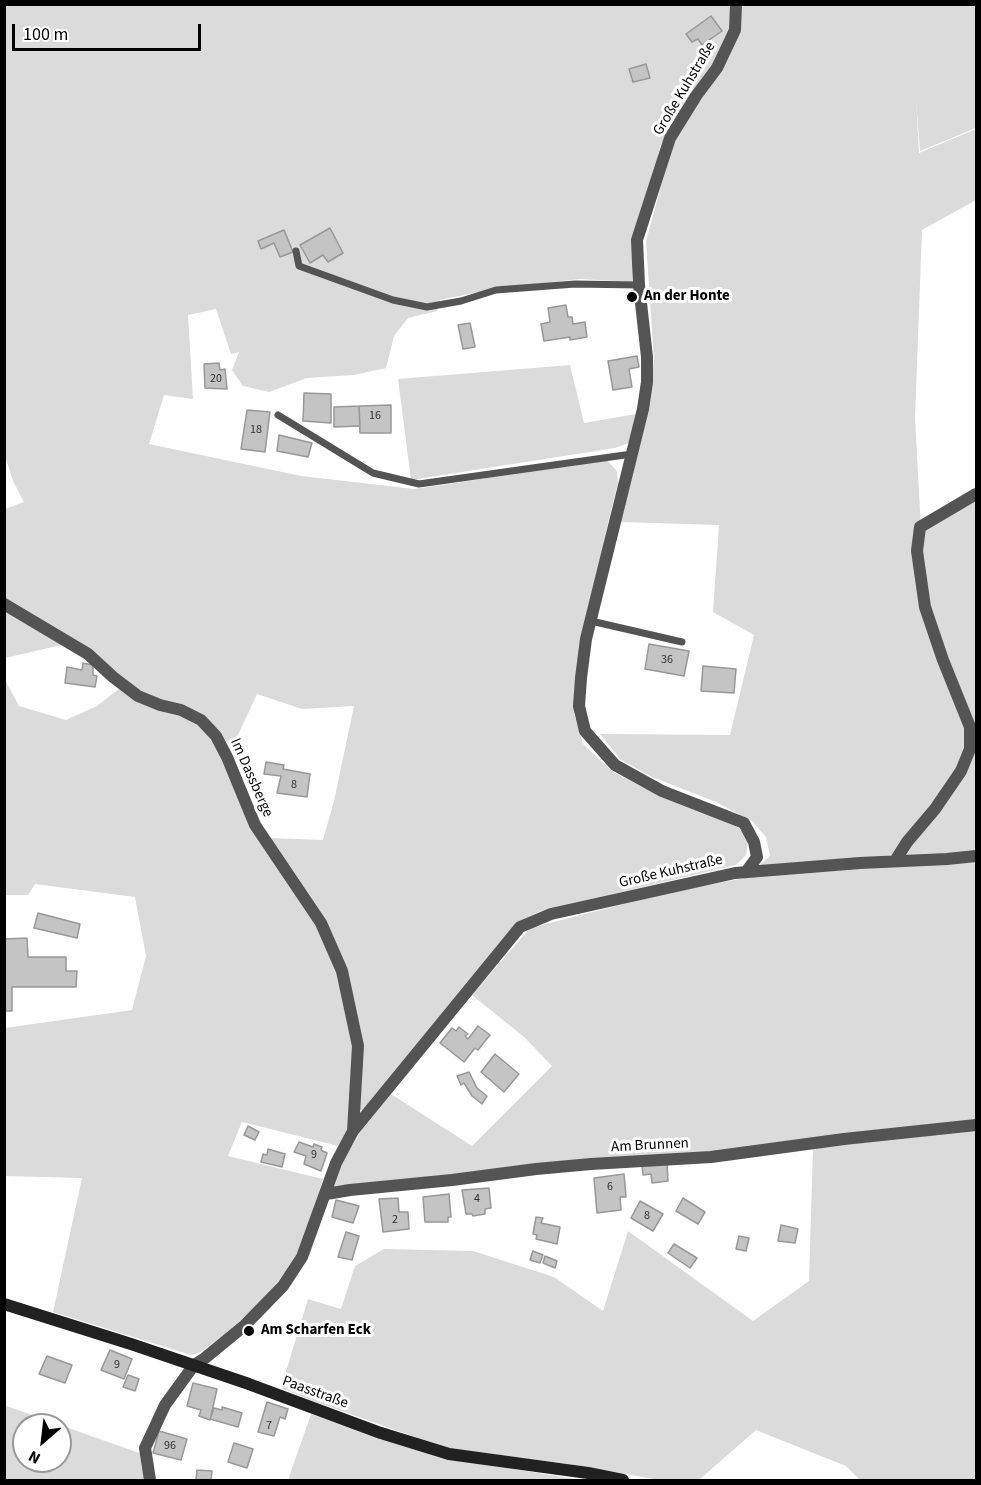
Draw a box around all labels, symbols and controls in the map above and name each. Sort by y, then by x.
scale bar [15,12,204,50]
text: 100 m [23,22,68,47]
street label: Große Kuhstraße [650,39,720,139]
place label: An der Honte [644,288,730,306]
marker: An der Honte [625,290,639,304]
house number: 20 [210,372,222,386]
house number: 16 [369,409,381,423]
house number: 18 [250,423,262,437]
house number: 36 [661,653,673,667]
street label: Im Dassberge [226,736,276,820]
house number: 8 [291,778,297,792]
street label: Große Kuhstraße [617,851,725,893]
street label: Am Brunnen [611,1135,689,1157]
house number: 9 [311,1148,317,1162]
house number: 6 [607,1180,613,1194]
house number: 4 [474,1192,480,1206]
house number: 8 [644,1209,650,1223]
house number: 2 [392,1213,398,1227]
place label: Am Scharfen Eck [261,1322,371,1340]
marker: Am Scharfen Eck [242,1324,256,1338]
house number: 9 [114,1358,120,1372]
street label: Paasstraße [280,1373,350,1413]
north arrow [12,1413,72,1473]
house number: 7 [266,1419,272,1433]
house number: 96 [164,1439,176,1453]
text: N [25,1445,44,1469]

